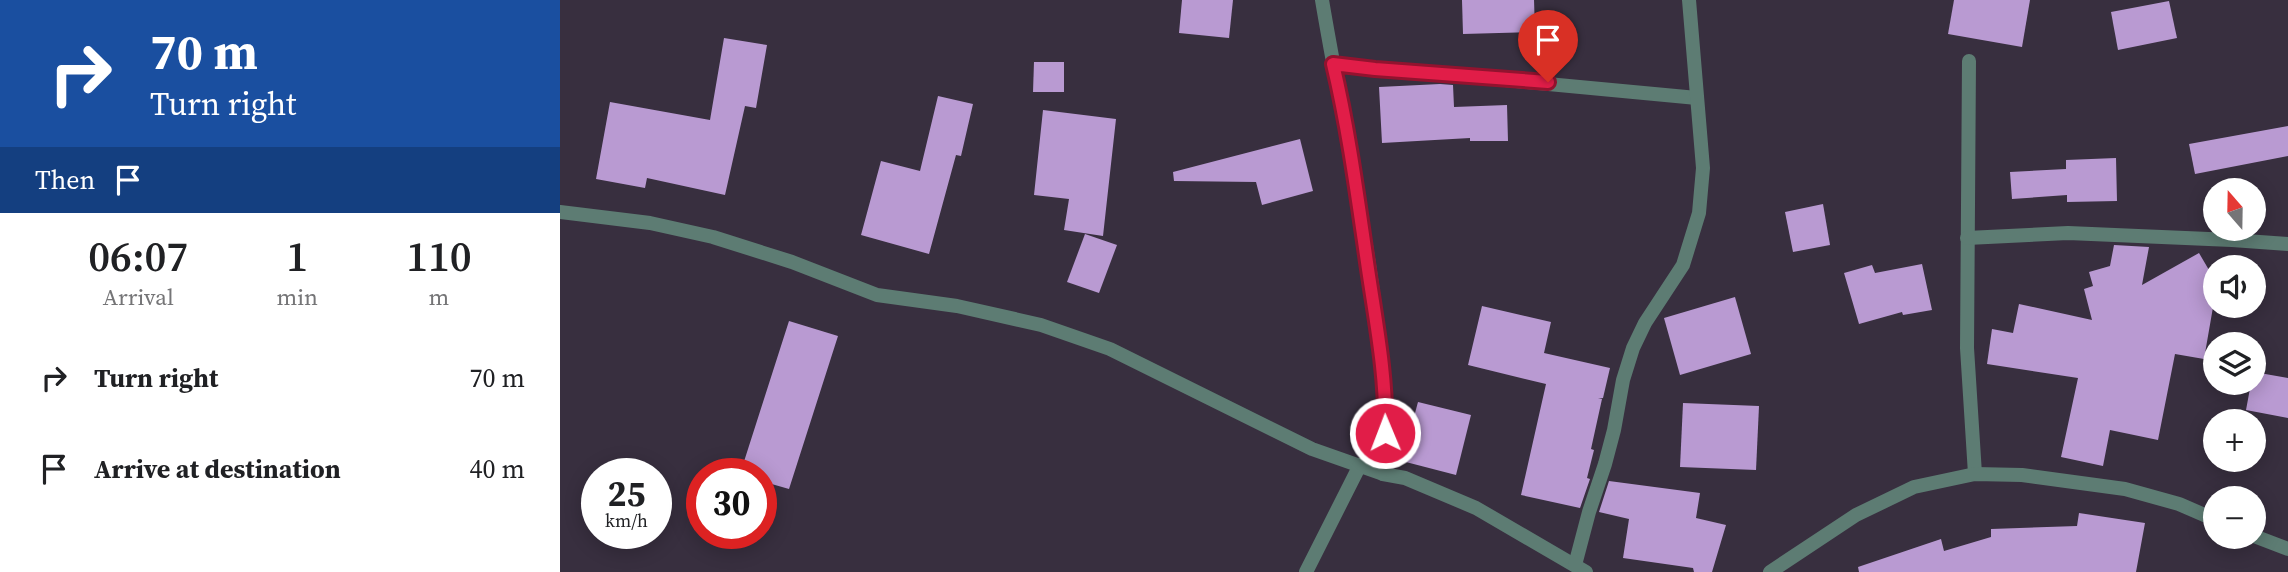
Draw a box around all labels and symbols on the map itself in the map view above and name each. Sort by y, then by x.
pin [1518,10,1578,82]
north arrow [2203,178,2266,242]
position arrow [1348,396,1422,470]
speed limit sign: 30 [686,458,777,549]

